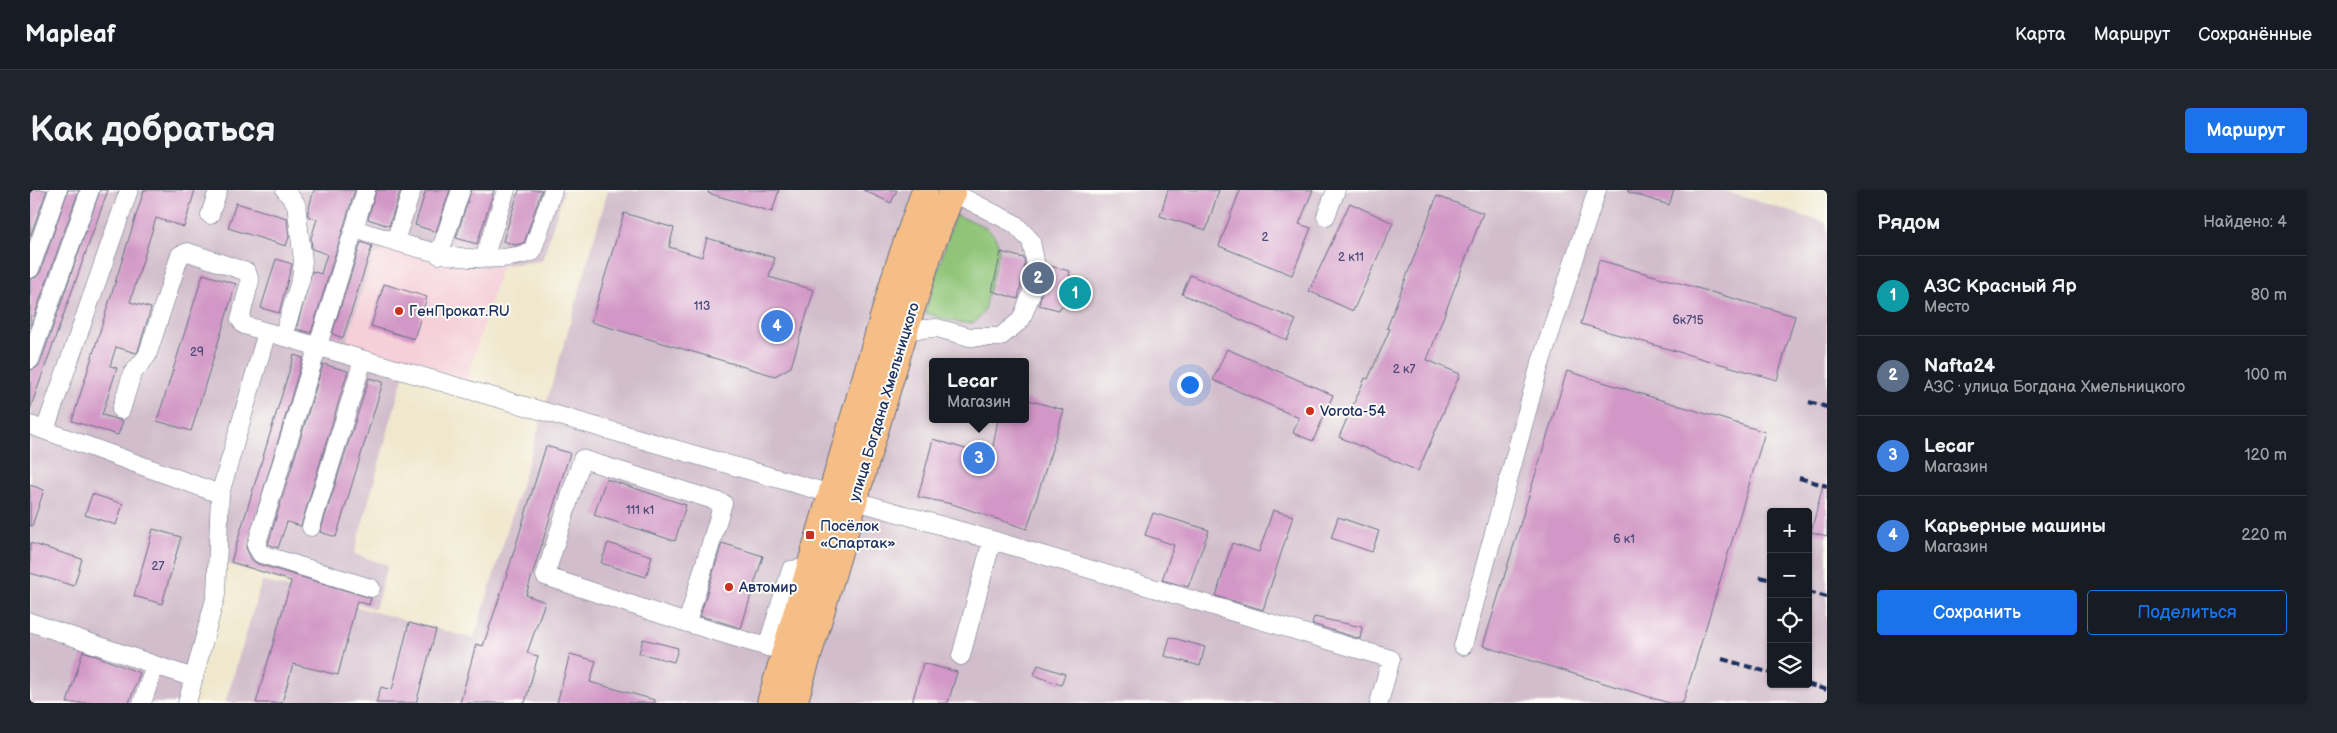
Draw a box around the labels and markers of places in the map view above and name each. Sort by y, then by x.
pin: 2 [1022,259,1054,297]
pin: 1 [1059,274,1091,312]
place label: ГенПрокат.RU [409,302,510,321]
marker: ГенПрокат.RU [393,305,405,317]
pin: 4 [761,307,793,345]
place label: Vorota-54 [1320,402,1386,421]
marker: Vorota-54 [1304,405,1316,417]
pin: 3 [963,439,995,477]
place label: Посёлок «Спартак» [820,517,896,553]
marker: Посёлок «Спартак» [804,529,816,541]
place label: Автомир [738,578,798,597]
marker: Автомир [723,581,735,593]

